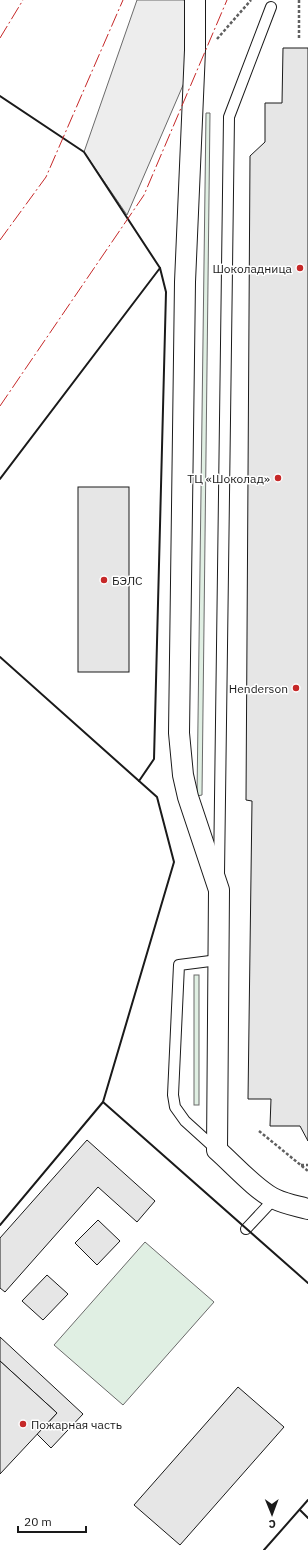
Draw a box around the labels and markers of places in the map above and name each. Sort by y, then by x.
place label: Шоколадница [212,261,293,276]
marker: Шоколадница [295,263,305,273]
place label: ТЦ «Шоколад» [187,471,270,486]
marker: ТЦ «Шоколад» [273,473,283,483]
place label: БЭЛС [112,573,143,588]
marker: БЭЛС [99,575,109,585]
place label: Henderson [229,681,288,696]
marker: Henderson [291,683,301,693]
place label: Пожарная часть [31,1417,122,1432]
marker: Пожарная часть [18,1419,28,1429]

